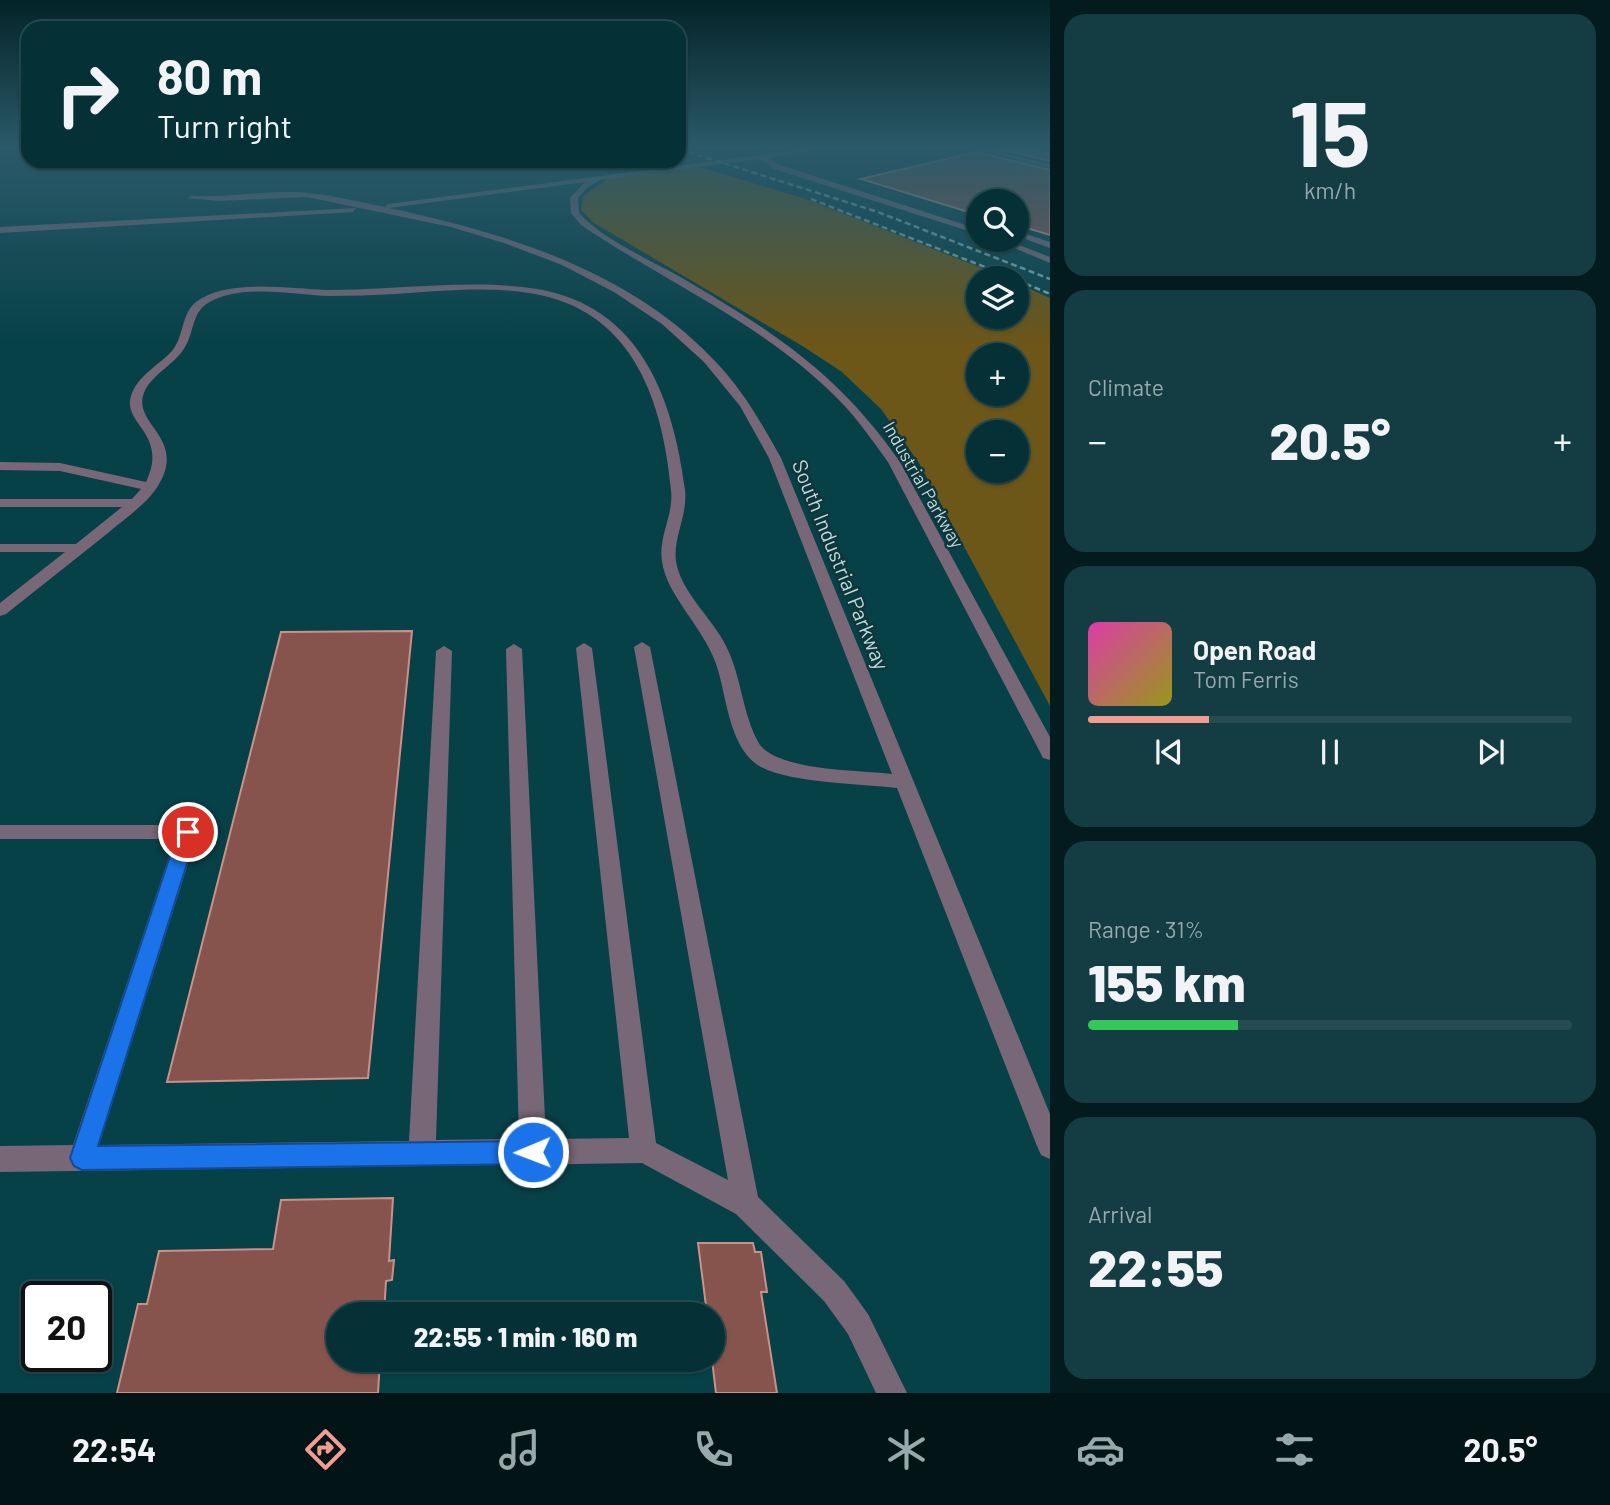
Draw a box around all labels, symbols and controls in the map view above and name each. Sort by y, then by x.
text: 80 m [157,46,262,105]
icon: right [42,49,133,140]
text: 15 [1289,76,1371,185]
text: Turn right [157,106,292,144]
text: km/h [1304,176,1356,204]
map controls [966,189,1029,483]
button: search [966,189,1029,252]
button: layers [966,266,1029,329]
button: + [966,343,1029,406]
text: Climate [1088,373,1164,401]
text: 20.5° [1269,408,1391,470]
street label: Industrial Parkway [879,417,969,552]
text: − [1088,417,1107,463]
text: + [1553,417,1572,463]
button: − [966,420,1029,483]
street label: South Industrial Parkway [788,456,895,673]
text: Open Road [1193,634,1316,665]
text: Tom Ferris [1193,665,1299,693]
icon: previous [1150,733,1188,771]
icon: pause [1311,733,1349,771]
icon: next [1472,733,1510,771]
pin [158,802,218,862]
icon: arrive [169,813,207,851]
text: Range · 31% [1088,915,1204,943]
text: 155 km [1088,950,1246,1012]
position arrow [496,1115,570,1189]
text: Arrival [1088,1200,1152,1228]
text: 22:55 [1088,1235,1223,1297]
speed limit sign: 20 [21,1281,112,1372]
text: 22:55 · 1 min · 160 m [414,1321,637,1352]
icon: directions [301,1425,350,1474]
icon: music [495,1425,544,1474]
icon: phone [689,1425,738,1474]
icon: climate [882,1425,931,1474]
icon: car [1076,1425,1125,1474]
icon: filters [1270,1425,1319,1474]
text: 22:54 [72,1430,156,1468]
text: 20.5° [1464,1430,1538,1468]

